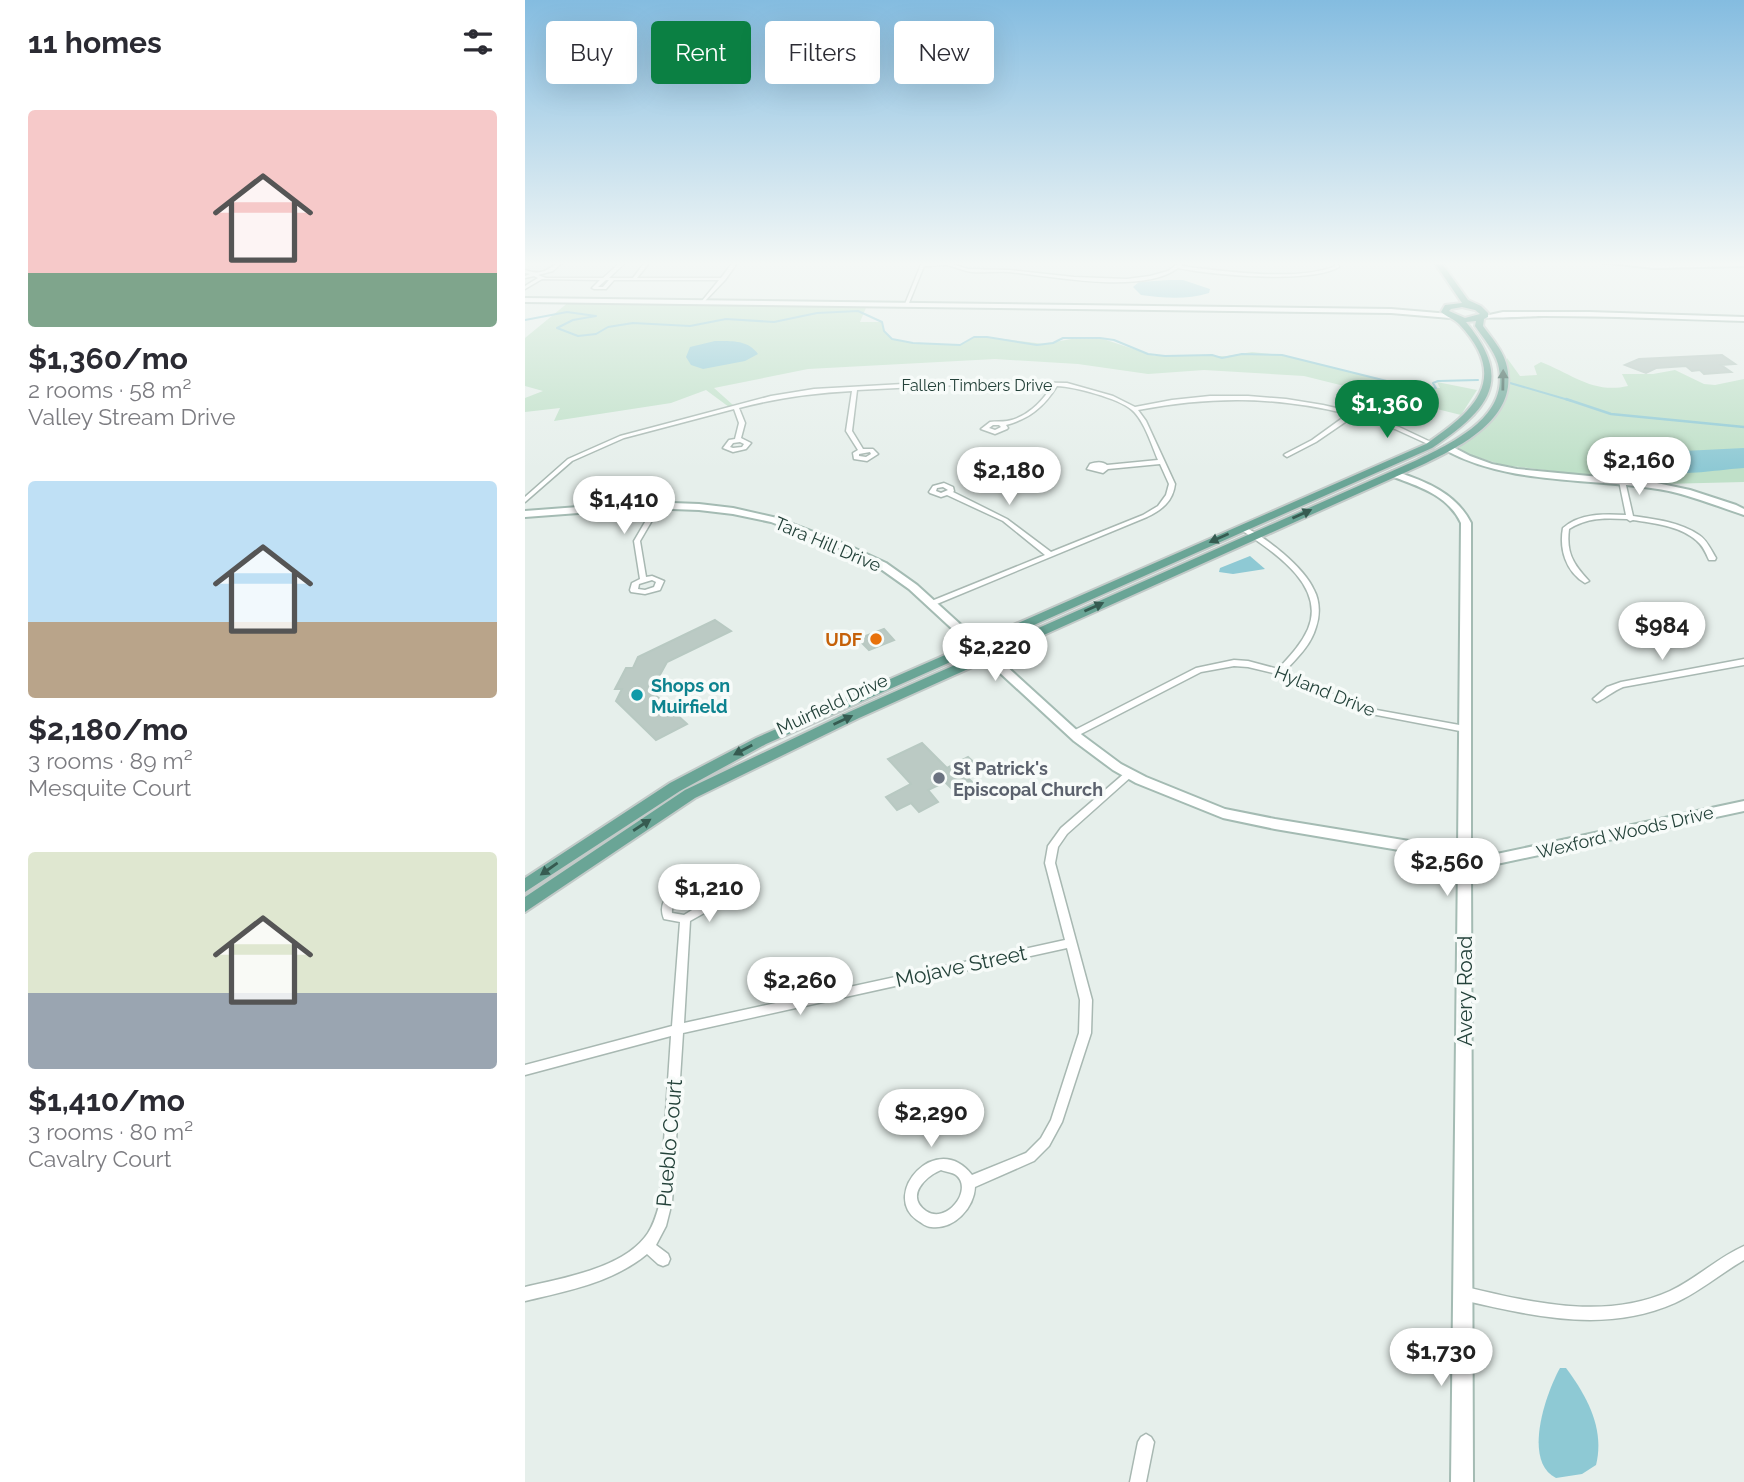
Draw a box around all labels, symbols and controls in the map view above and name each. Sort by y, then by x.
chip: Buy [546,21,637,84]
chip: Rent [651,21,751,84]
chip: Filters [765,21,880,84]
chip: New [894,21,994,84]
icon: filters [459,23,497,61]
text: 11 homes [28,25,162,60]
icon: home [200,155,326,281]
text: $1,360/mo [28,341,188,376]
one-way arrow [1497,369,1509,391]
text: 2 rooms · 58 m² [28,376,191,403]
street label: Fallen Timbers Drive [902,376,1052,395]
pin: $1,360 [1330,380,1444,440]
text: $1,360 [1351,389,1423,416]
text: Valley Stream Drive [28,403,235,430]
pin: $2,160 [1582,438,1696,497]
text: $2,160 [1603,446,1675,473]
pin: $2,180 [952,448,1066,507]
text: $2,180 [973,456,1045,483]
pin: $1,410 [567,476,681,536]
text: $1,410 [589,485,659,512]
one-way arrow [1292,508,1312,520]
street label: Tara Hill Drive [772,512,885,576]
icon: home [200,526,326,652]
one-way arrow [1208,532,1229,543]
one-way arrow [1084,601,1105,612]
pin: $984 [1621,602,1703,662]
text: $984 [1634,611,1690,638]
pin: $2,220 [938,624,1052,683]
place label: UDF [825,629,862,650]
marker: UDF [868,631,884,647]
text: $2,220 [959,632,1031,659]
street label: Hyland Drive [1271,661,1379,721]
street label: Muirfield Drive [773,669,891,739]
place label: Shops on Muirfield [651,675,730,717]
marker: Shops on Muirfield [629,687,645,703]
text: $2,180/mo [28,712,188,747]
one-way arrow [833,714,853,726]
one-way arrow [733,745,753,756]
text: 3 rooms · 89 m² [28,747,193,774]
place label: St Patrick's Episcopal Church [953,758,1103,800]
marker: St Patrick's Episcopal Church [931,770,947,786]
text: Mesquite Court [28,774,191,801]
street label: Wexford Woods Drive [1534,801,1716,863]
one-way arrow [632,818,651,831]
pin: $2,560 [1390,838,1504,898]
text: $2,560 [1410,847,1484,874]
one-way arrow [540,862,558,876]
pin: $1,210 [652,864,766,924]
text: $1,210 [674,873,744,900]
icon: home [200,897,326,1023]
street label: Avery Road [1452,936,1477,1046]
street label: Mojave Street [893,940,1029,992]
pin: $2,260 [743,958,857,1017]
text: $2,260 [763,966,837,993]
street label: Pueblo Court [651,1078,687,1208]
text: $1,410/mo [28,1083,185,1118]
pin: $2,290 [874,1090,988,1149]
text: $2,290 [894,1098,968,1125]
text: 3 rooms · 80 m² [28,1118,193,1145]
text: Cavalry Court [28,1145,171,1172]
pin: $1,730 [1384,1328,1498,1388]
text: $1,730 [1406,1337,1476,1364]

